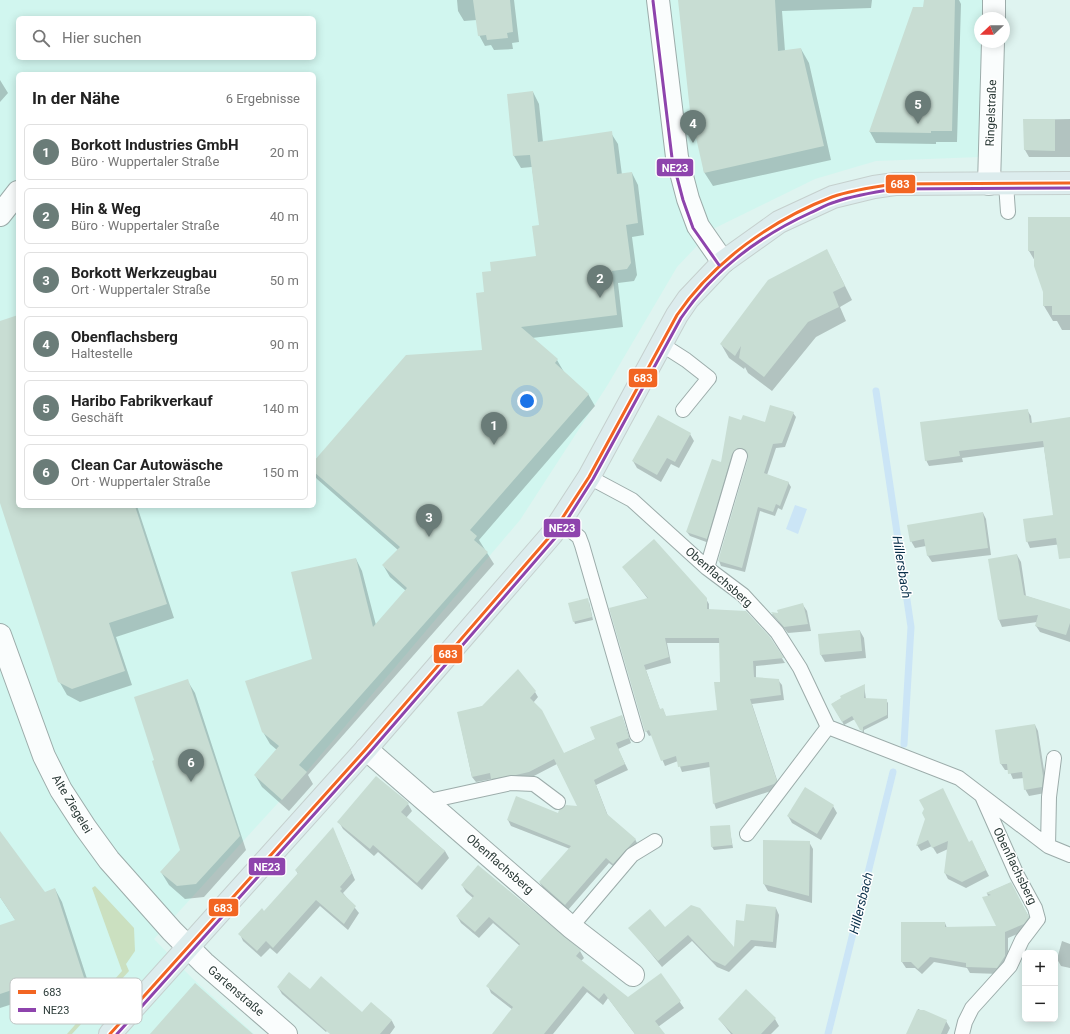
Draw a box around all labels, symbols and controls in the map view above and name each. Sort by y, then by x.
north arrow [974,12,1010,48]
search box [16,16,316,60]
icon: search [30,27,52,49]
text: Hier suchen [62,29,141,47]
street label: Ringelstraße [983,79,999,147]
text: In der Nähe [32,88,120,108]
text: 6 Ergebnisse [226,91,300,106]
pin: 5 [905,91,931,124]
pin: 4 [680,110,706,143]
text: Borkott Industries GmbH [71,136,239,154]
text: 1 [42,145,50,160]
text: 20 m [270,145,299,160]
text: Büro · Wuppertaler Straße [71,154,219,169]
line badge: NE23 [656,158,694,177]
text: NE23 [662,162,688,175]
line badge: 683 [885,174,916,194]
text: 683 [891,178,909,191]
text: Hin & Weg [71,200,141,218]
text: 2 [42,209,50,224]
text: 40 m [270,209,299,224]
text: Büro · Wuppertaler Straße [71,218,219,233]
text: Borkott Werkzeugbau [71,264,217,282]
pin: 2 [587,265,613,298]
text: 3 [42,273,50,288]
text: 50 m [270,273,299,288]
text: Ort · Wuppertaler Straße [71,282,210,297]
text: Obenflachsberg [71,328,178,346]
text: 4 [42,337,50,352]
text: 90 m [270,337,299,352]
text: Haltestelle [71,346,133,361]
line badge: 683 [628,368,658,388]
text: 683 [634,372,652,385]
your location [517,391,537,411]
text: Haribo Fabrikverkauf [71,392,213,410]
text: 5 [42,401,50,416]
text: 140 m [262,401,299,416]
text: Geschäft [71,410,123,425]
pin: 1 [481,412,507,445]
text: Clean Car Autowäsche [71,456,223,474]
text: 6 [42,465,50,480]
text: 150 m [262,465,299,480]
text: Ort · Wuppertaler Straße [71,474,210,489]
pin: 3 [416,504,442,537]
line badge: NE23 [543,518,581,538]
text: NE23 [549,522,575,535]
water label: Hillersbach [890,535,914,599]
street label: Obenflachsberg [683,544,755,610]
line badge: 683 [433,644,463,664]
text: 683 [439,648,457,661]
pin: 6 [178,749,204,782]
street label: Alte Ziegelei [49,772,95,836]
street label: Obenflachsberg [990,825,1040,907]
street label: Obenflachsberg [464,831,536,897]
line badge: NE23 [248,857,286,876]
text: NE23 [254,861,280,874]
water label: Hillersbach [846,871,876,935]
line badge: 683 [208,898,239,917]
text: 683 [214,902,232,915]
map controls [1022,950,1058,1022]
button: + [1022,950,1058,986]
street label: Gartenstraße [205,963,267,1019]
legend [10,978,142,1024]
text: 683 [43,986,62,999]
button: − [1022,986,1058,1022]
text: NE23 [43,1004,69,1017]

